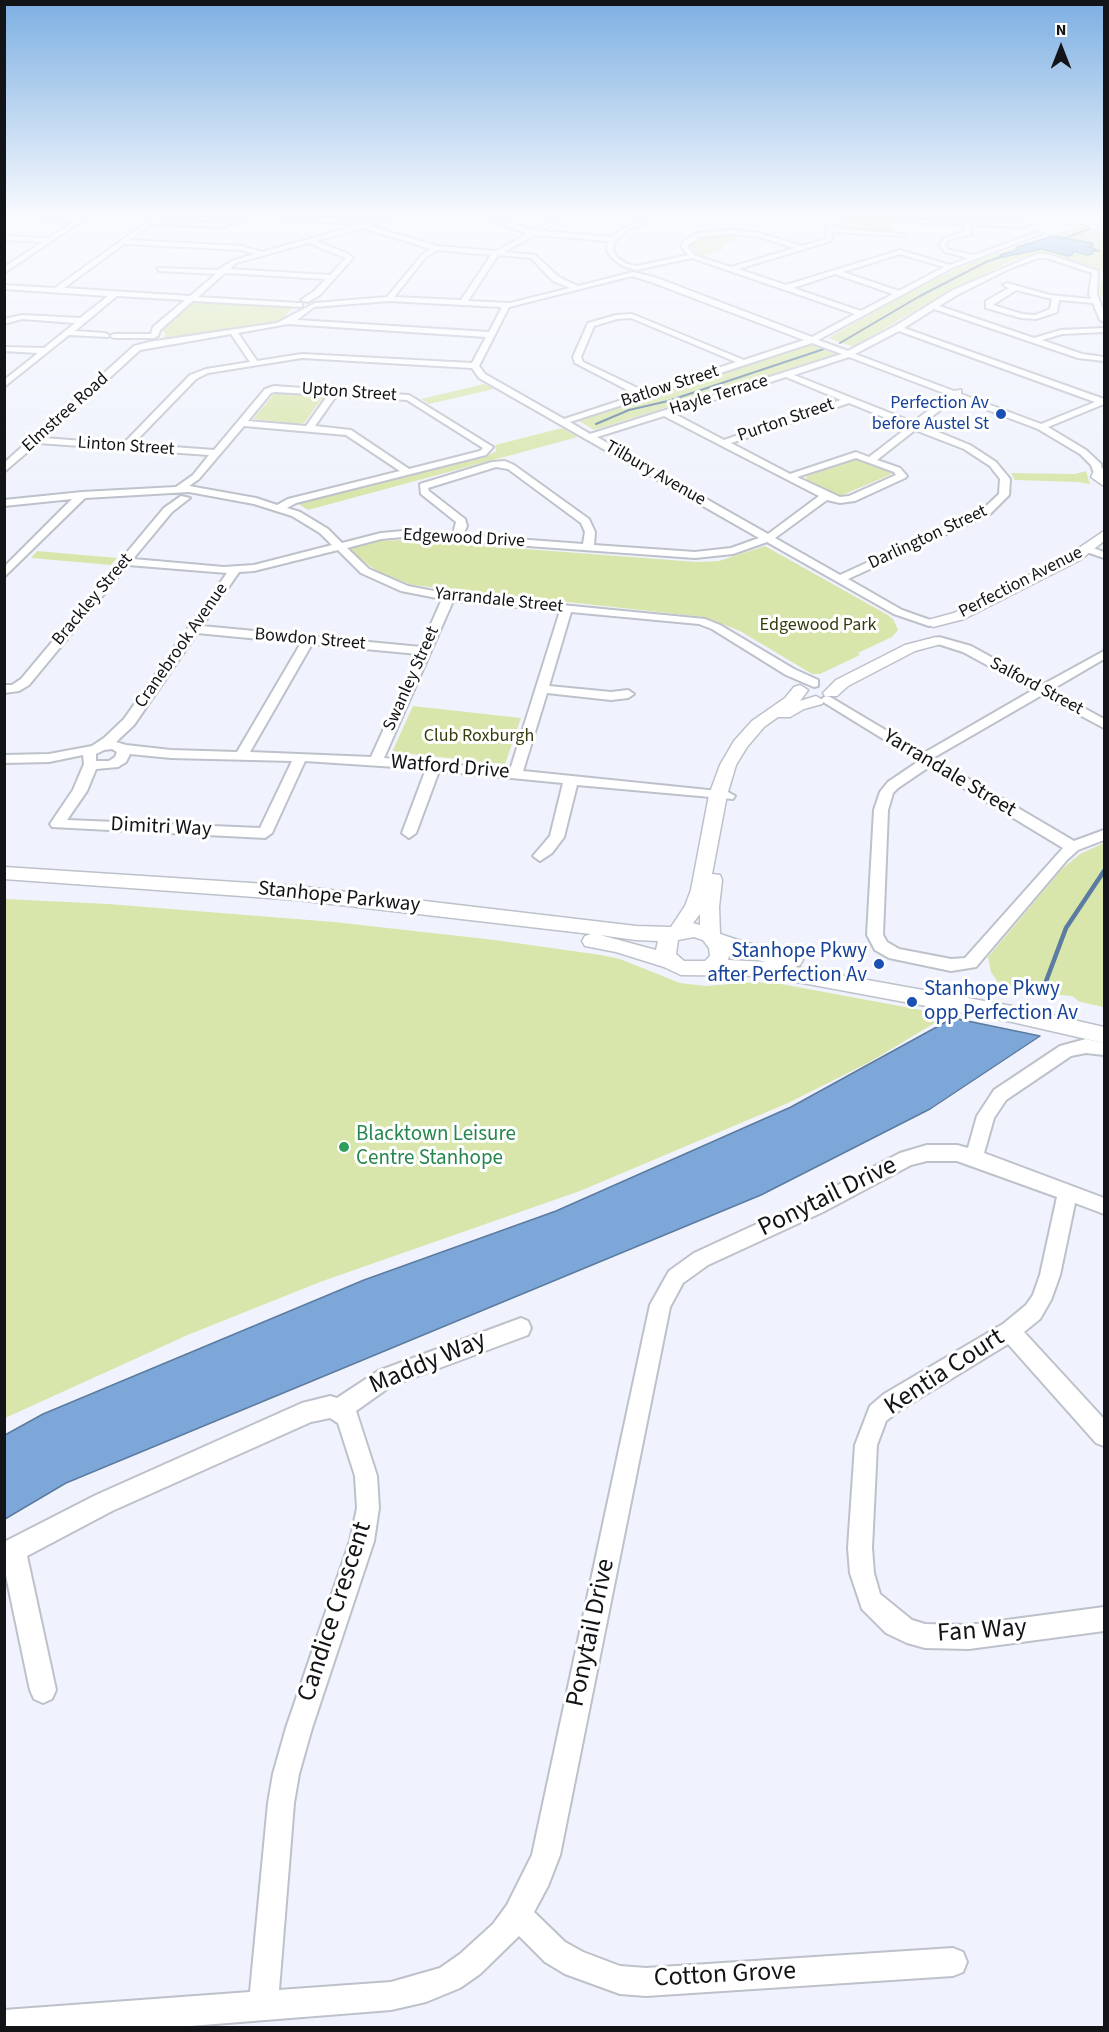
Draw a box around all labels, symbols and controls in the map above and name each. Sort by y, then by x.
north arrow [1031,18,1091,78]
text: N [1056,19,1066,41]
street label: Batlow Street [618,361,722,413]
street label: Elmstree Road [18,369,114,457]
street label: Hayle Terrace [667,371,771,421]
street label: Upton Street [301,379,397,407]
place label: Perfection Av before Austel St [872,393,989,436]
street label: Purton Street [735,394,837,448]
marker: Perfection Av before Austel St [994,407,1008,421]
street label: Linton Street [77,433,175,461]
street label: Tilbury Avenue [601,436,709,512]
street label: Darlington Street [865,501,991,575]
street label: Edgewood Drive [402,525,526,553]
street label: Perfection Avenue [955,542,1087,624]
street label: Brackley Street [48,550,138,650]
street label: Cranebrook Avenue [131,579,233,713]
street label: Yarrandale Street [434,584,564,618]
park label: Edgewood Park [760,615,876,637]
street label: Swanley Street [379,623,445,735]
street label: Bowdon Street [254,624,366,656]
street label: Salford Street [986,653,1086,721]
street label: Yarrandale Street [878,725,1020,823]
park label: Club Roxburgh [424,726,534,748]
street label: Watford Drive [390,750,510,786]
street label: Dimitri Way [110,813,212,843]
street label: Stanhope Parkway [257,877,421,919]
place label: Stanhope Pkwy after Perfection Av [707,939,867,989]
marker: Stanhope Pkwy after Perfection Av [872,957,886,971]
place label: Stanhope Pkwy opp Perfection Av [924,977,1078,1027]
marker: Stanhope Pkwy opp Perfection Av [905,995,919,1009]
place label: Blacktown Leisure Centre Stanhope [356,1122,516,1172]
marker: Blacktown Leisure Centre Stanhope [337,1140,351,1154]
street label: Ponytail Drive [754,1151,902,1245]
street label: Kentia Court [879,1323,1011,1423]
street label: Maddy Way [365,1326,491,1402]
street label: Candice Crescent [292,1518,380,1706]
street label: Ponytail Drive [561,1556,623,1710]
street label: Fan Way [936,1613,1028,1651]
street label: Cotton Grove [653,1957,797,1995]

